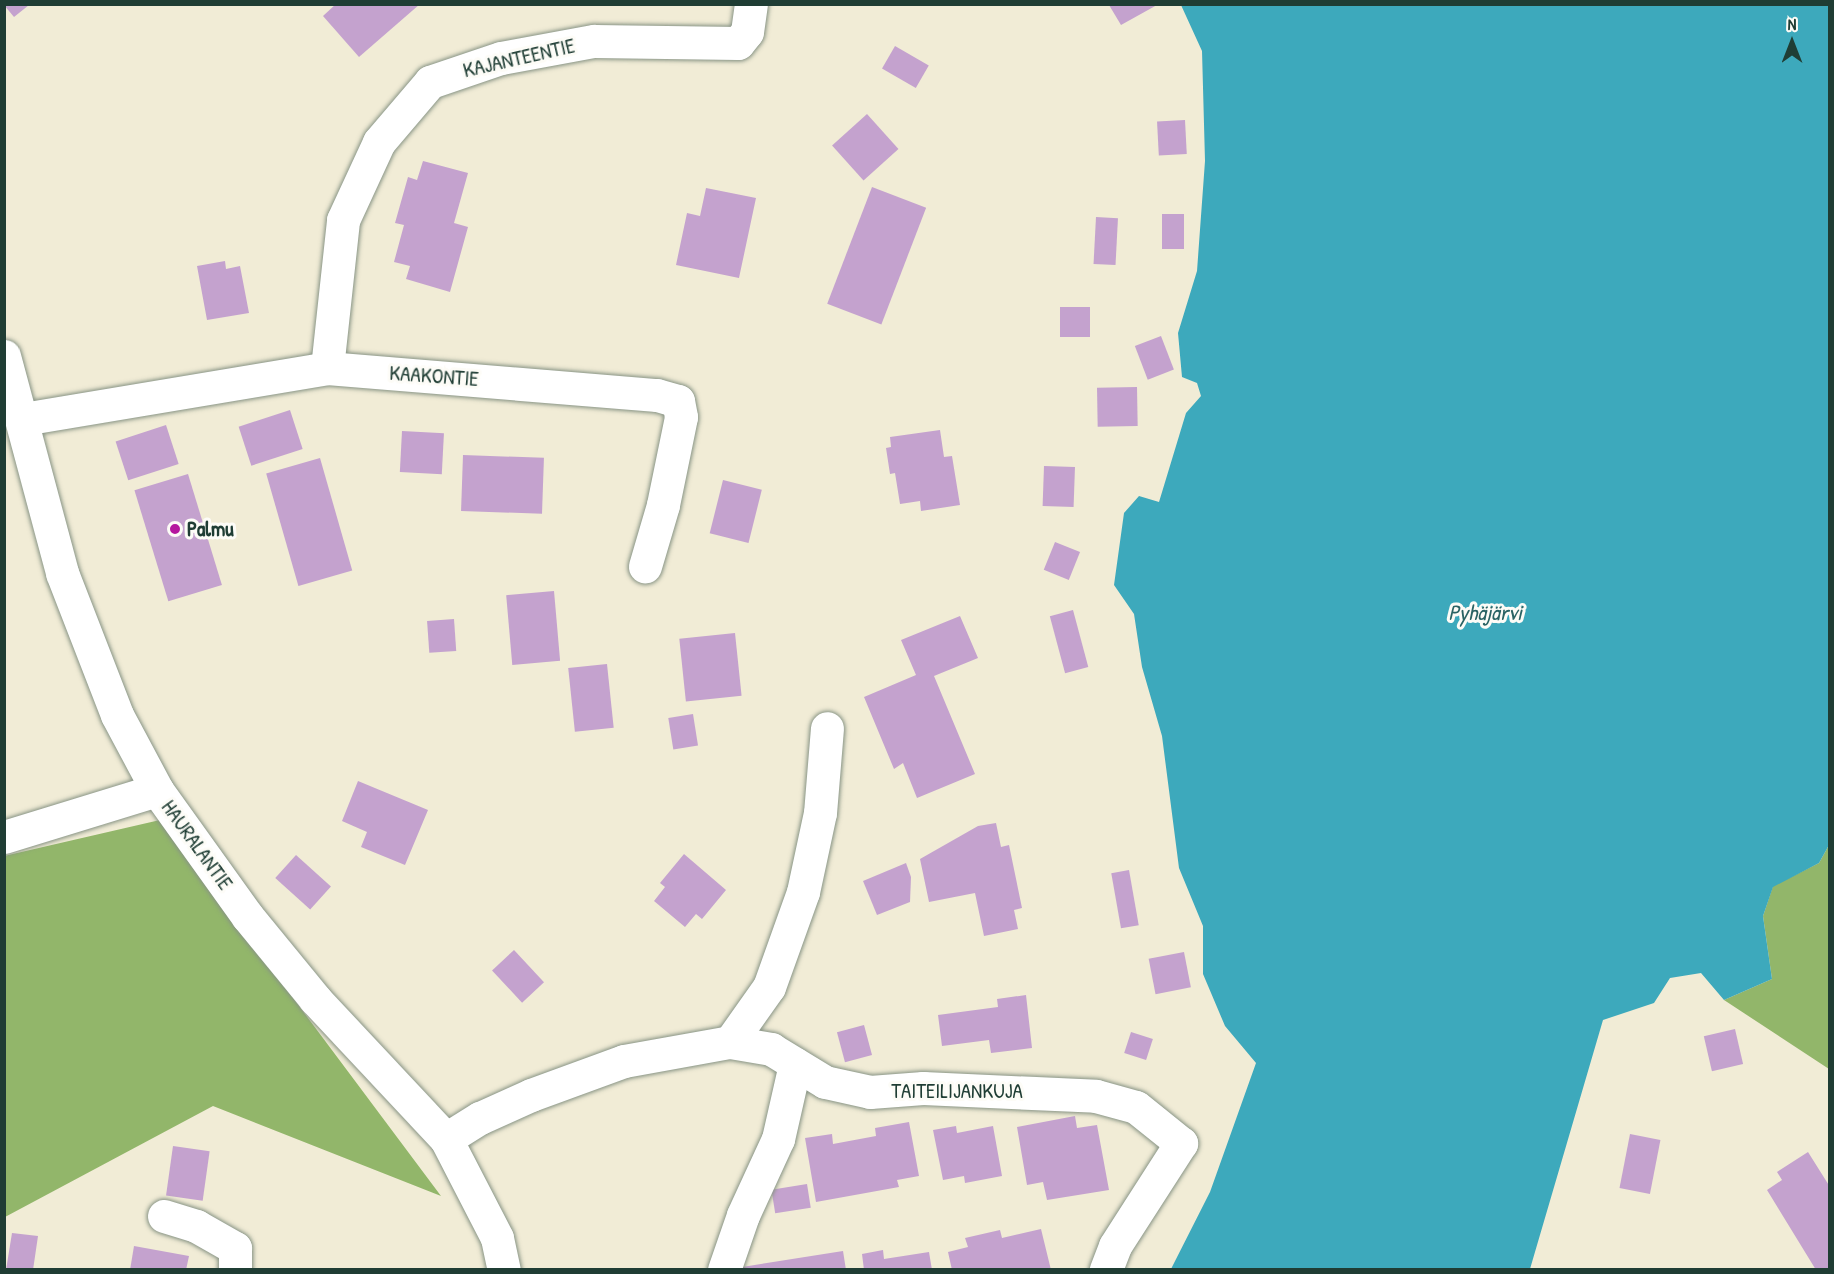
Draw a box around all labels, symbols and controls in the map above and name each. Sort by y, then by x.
north arrow [1762,12,1822,72]
text: N [1788,13,1796,35]
street label: KAJANTEENTIE [461,33,577,83]
street label: KAAKONTIE [389,360,479,392]
place label: Palmu [187,516,234,542]
marker: Palmu [168,522,182,536]
water label: Pyhäjärvi [1448,600,1522,626]
street label: HAURALANTIE [156,795,238,895]
street label: TAITEILIJANKUJA [891,1078,1023,1104]

